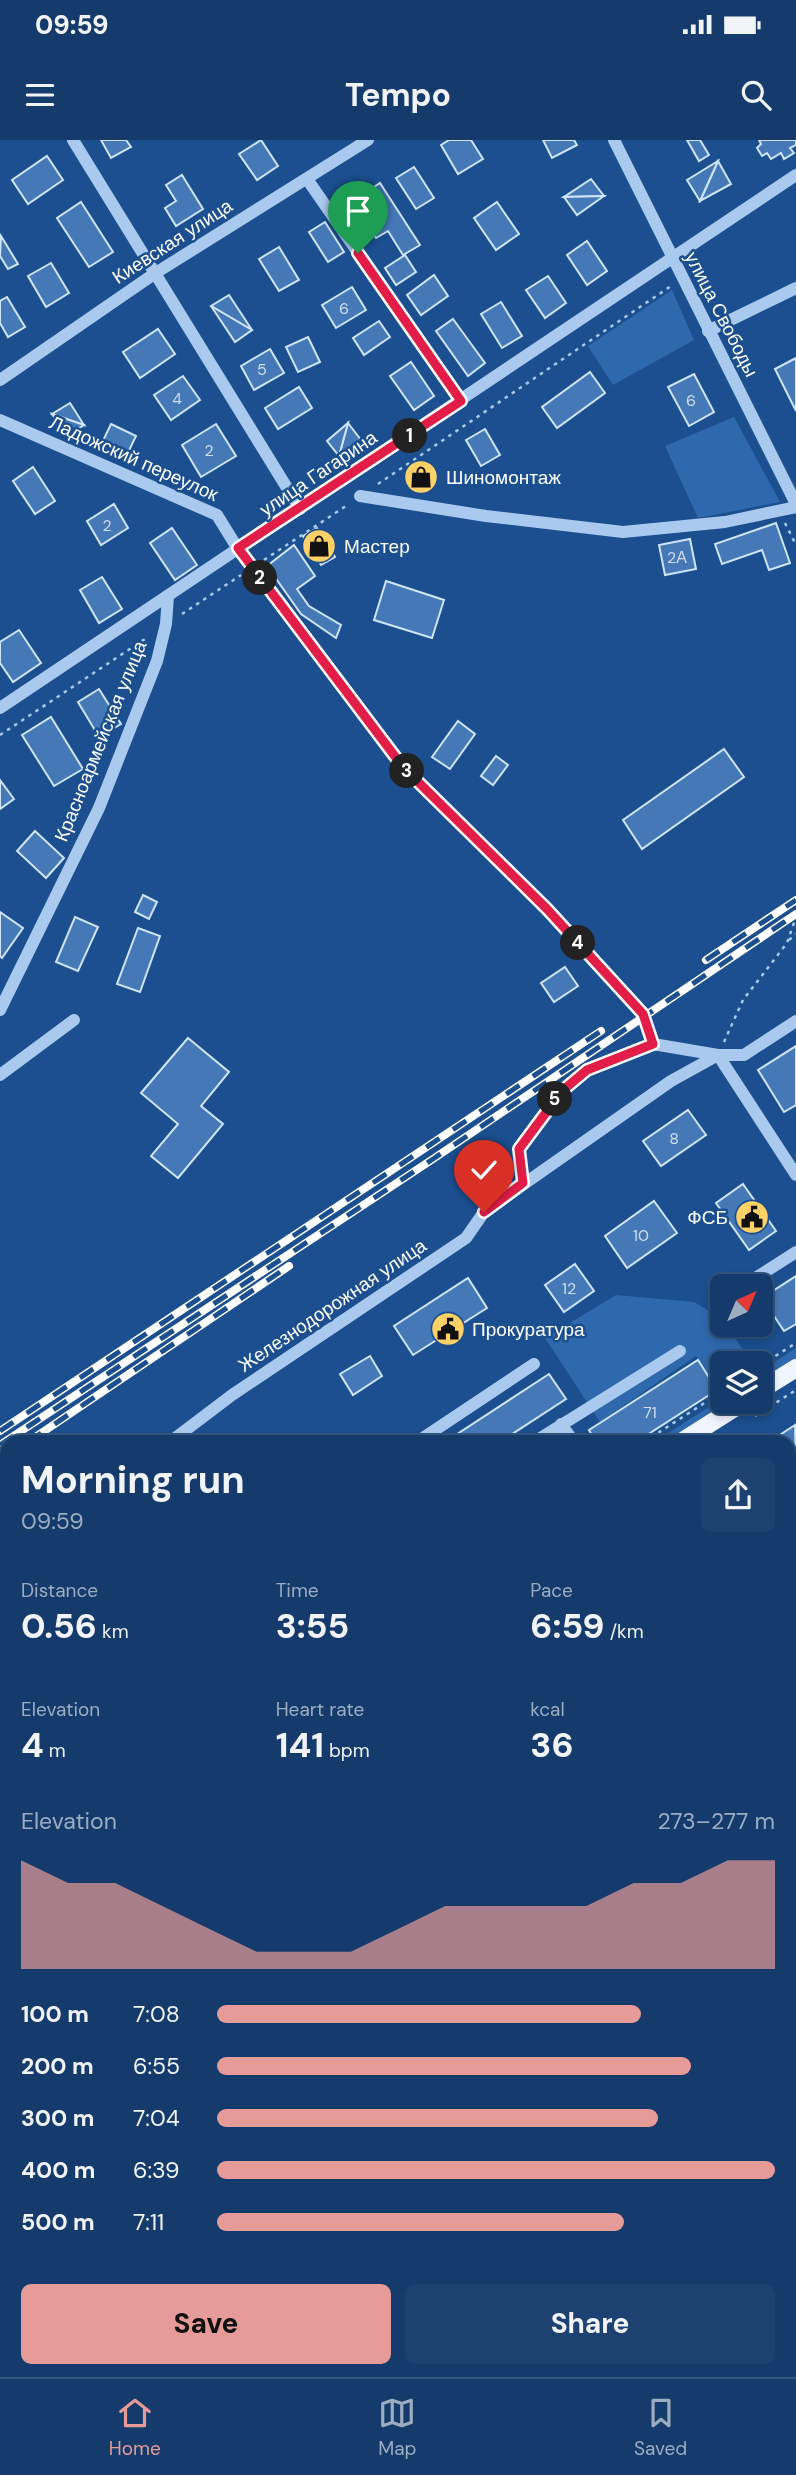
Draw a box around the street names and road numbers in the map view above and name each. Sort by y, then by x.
street label: Киевская улица [107,193,238,290]
street label: улица Свободы [679,247,764,381]
street label: Ладожский переулок [45,410,223,507]
street label: улица Гагарина [255,425,382,522]
street label: Красноармейская улица [49,637,152,845]
street label: Железнодорожная улица [233,1233,432,1378]

